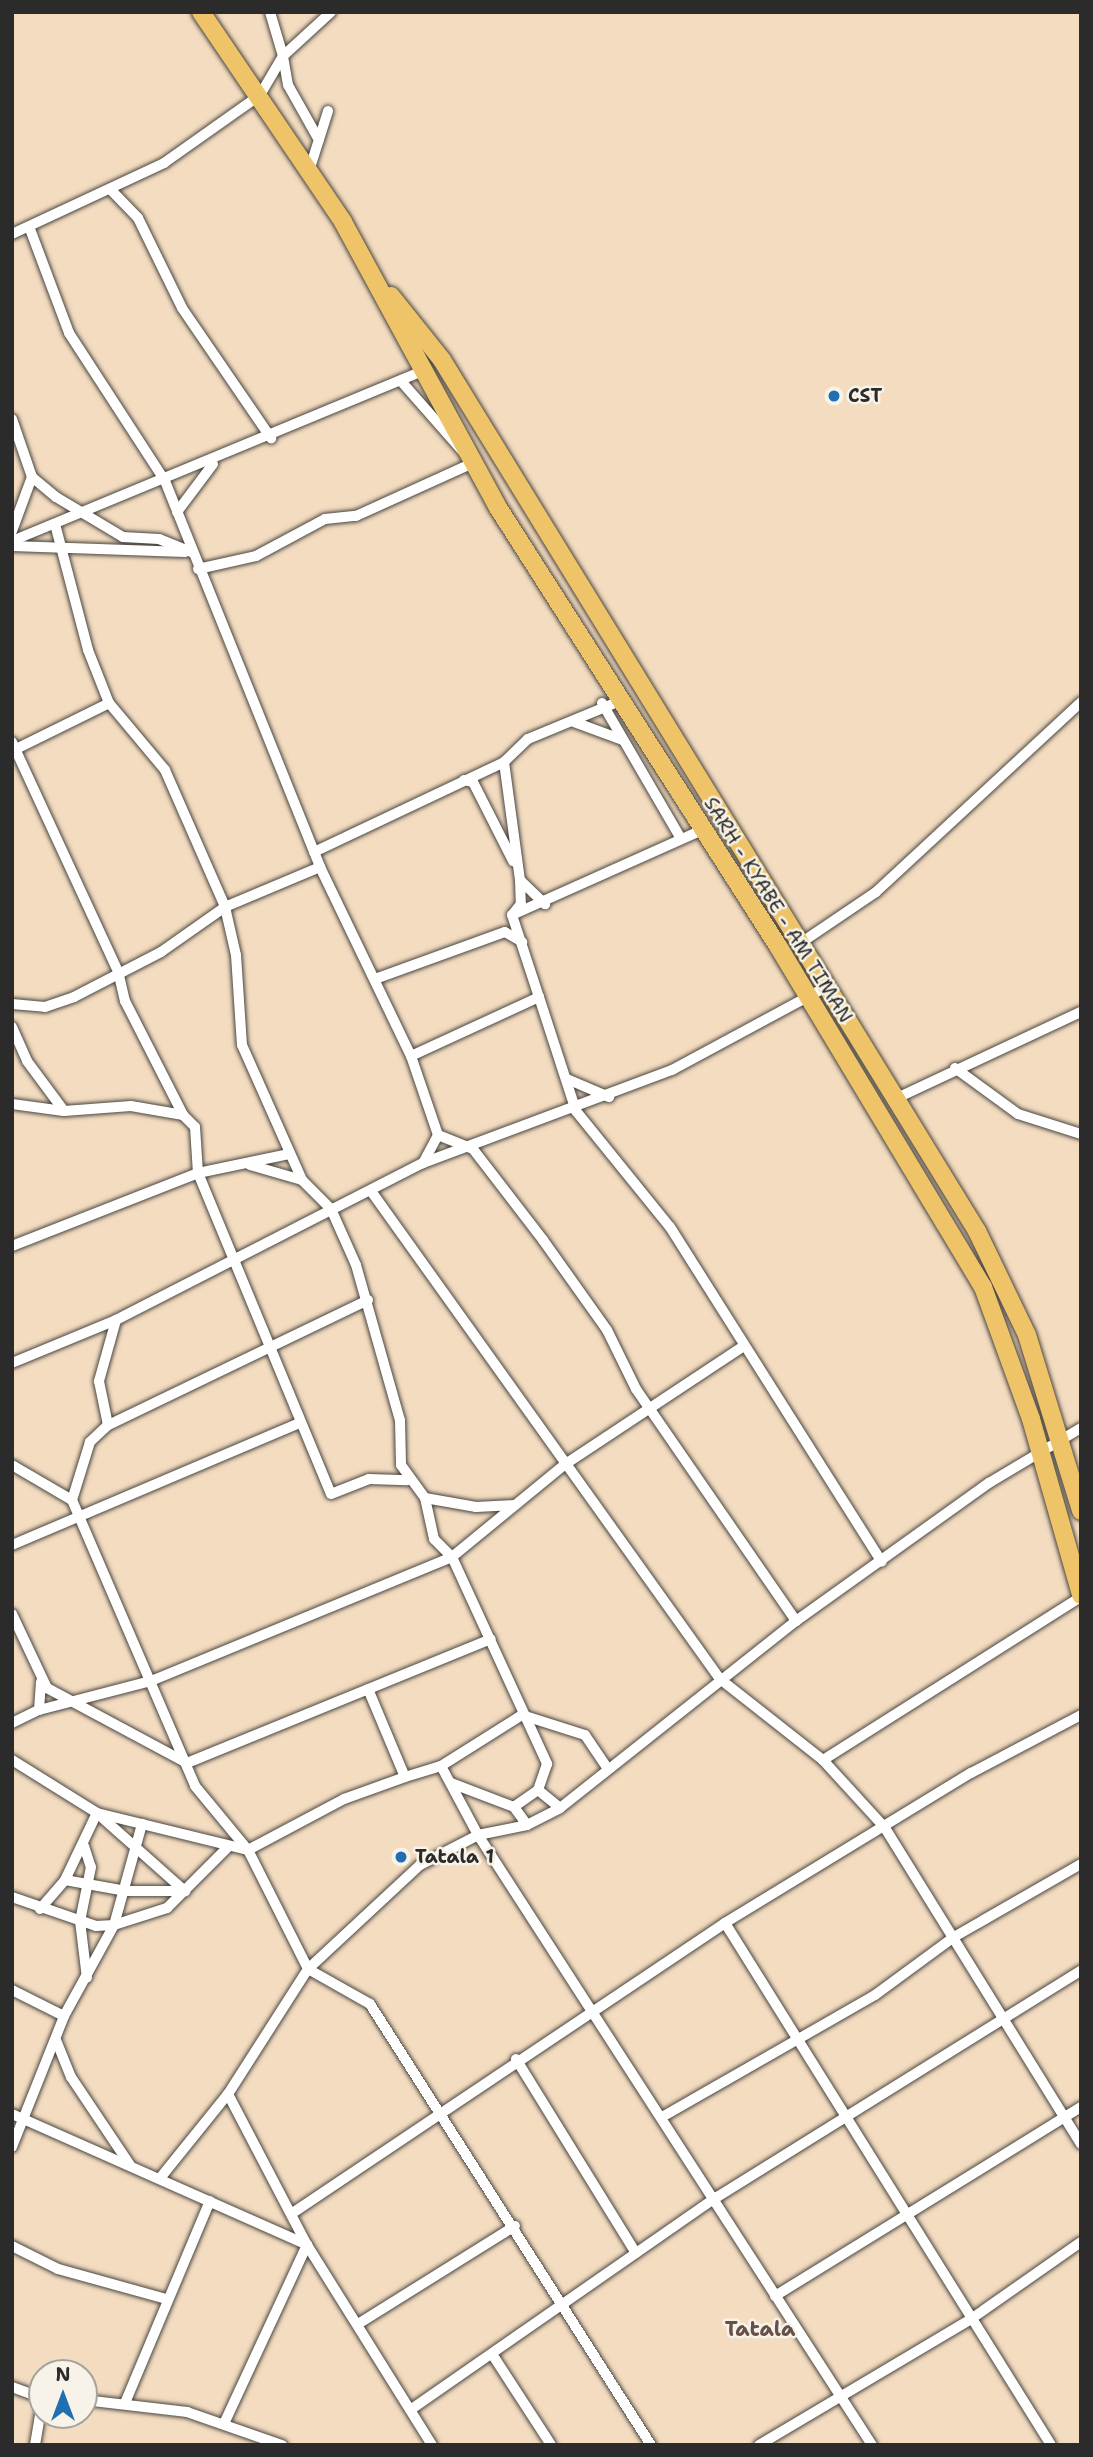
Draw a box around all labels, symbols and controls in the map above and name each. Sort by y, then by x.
place label: CST [848,385,882,407]
marker: CST [826,388,842,404]
street label: SARH - KYABE - AM TIMAN [699,793,857,1027]
place label: Tatala 1 [415,1846,494,1868]
marker: Tatala 1 [393,1849,409,1865]
district label: Tatala [725,2316,795,2342]
north arrow [28,2359,98,2429]
text: N [55,2362,71,2387]

